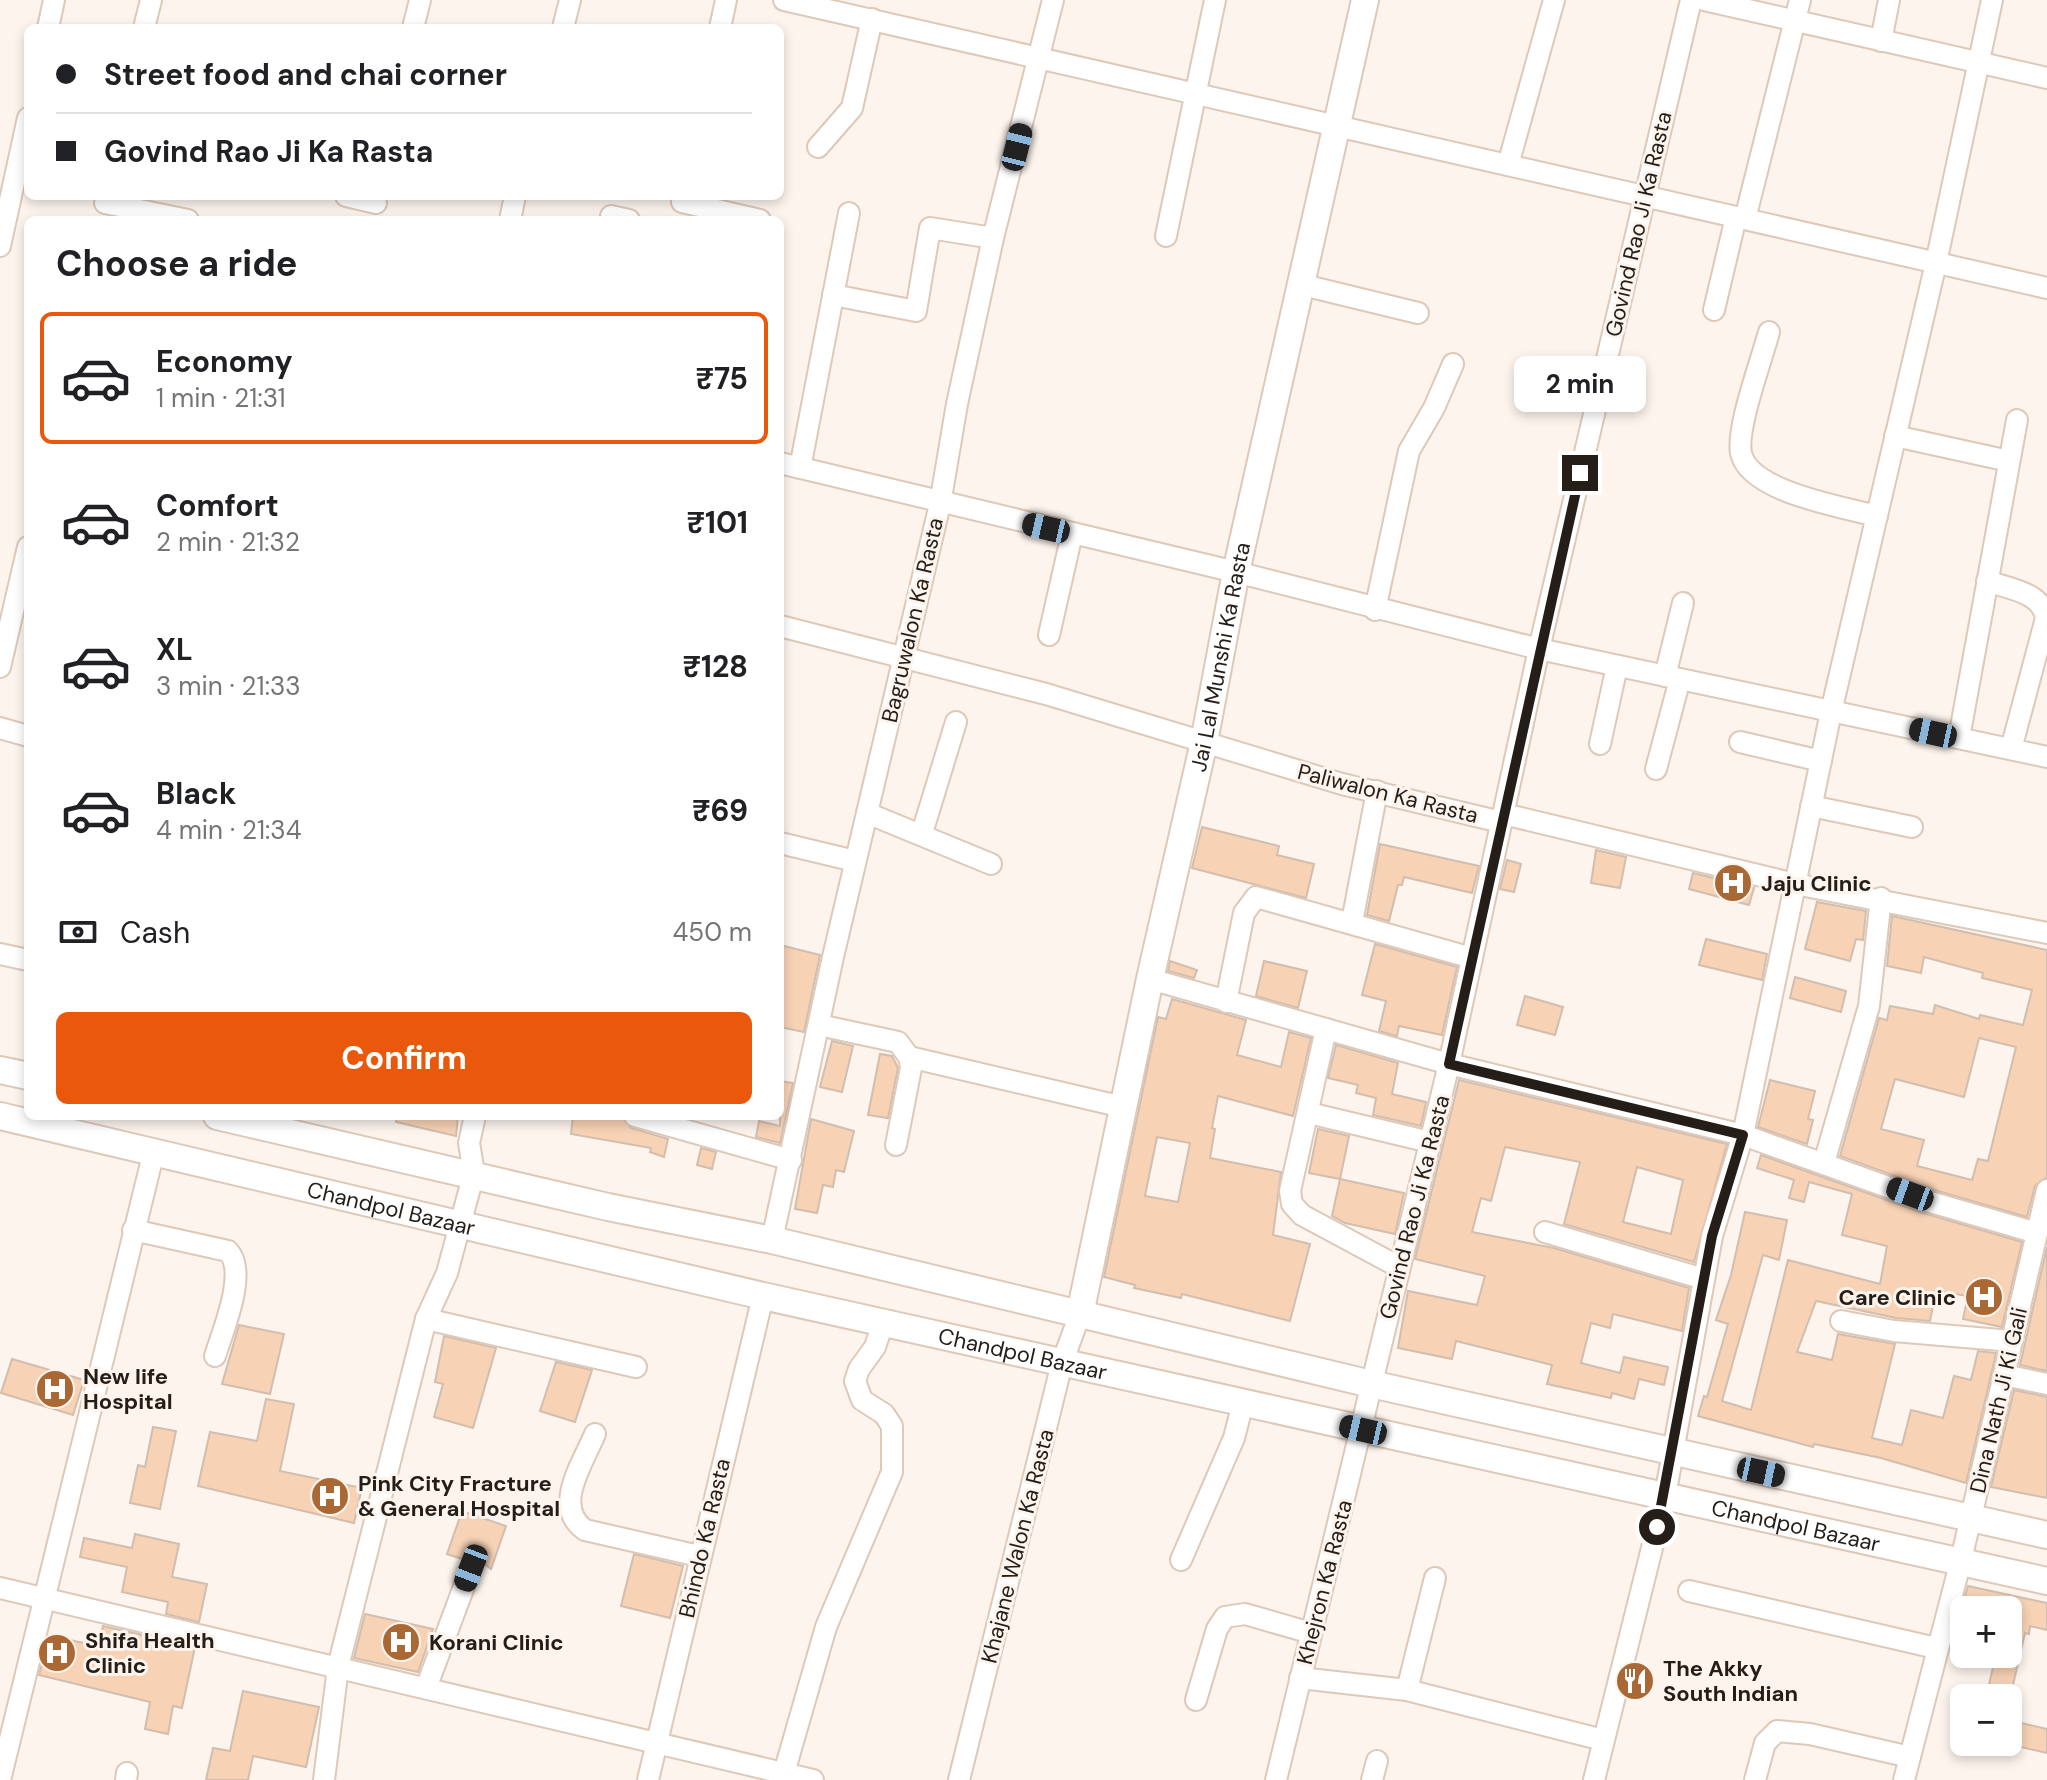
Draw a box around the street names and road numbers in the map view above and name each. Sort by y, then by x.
street label: Govind Rao Ji Ka Rasta [1598,109,1679,340]
street label: Bagruwalon Ka Rasta [875,515,950,725]
street label: Jai Lal Munshi Ka Rasta [1184,539,1257,774]
street label: Paliwalon Ka Rasta [1294,757,1481,830]
street label: Govind Rao Ji Ka Rasta [1373,1092,1456,1322]
street label: Chandpol Bazaar [304,1175,478,1243]
street label: Dina Nath Ji Ki Gali [1963,1304,2034,1496]
street label: Chandpol Bazaar [936,1321,1110,1387]
street label: Khajane Walon Ka Rasta [974,1426,1061,1666]
street label: Bhindo Ka Rasta [672,1456,737,1621]
street label: Chandpol Bazaar [1709,1493,1883,1559]
street label: Khejron Ka Rasta [1290,1497,1359,1667]

